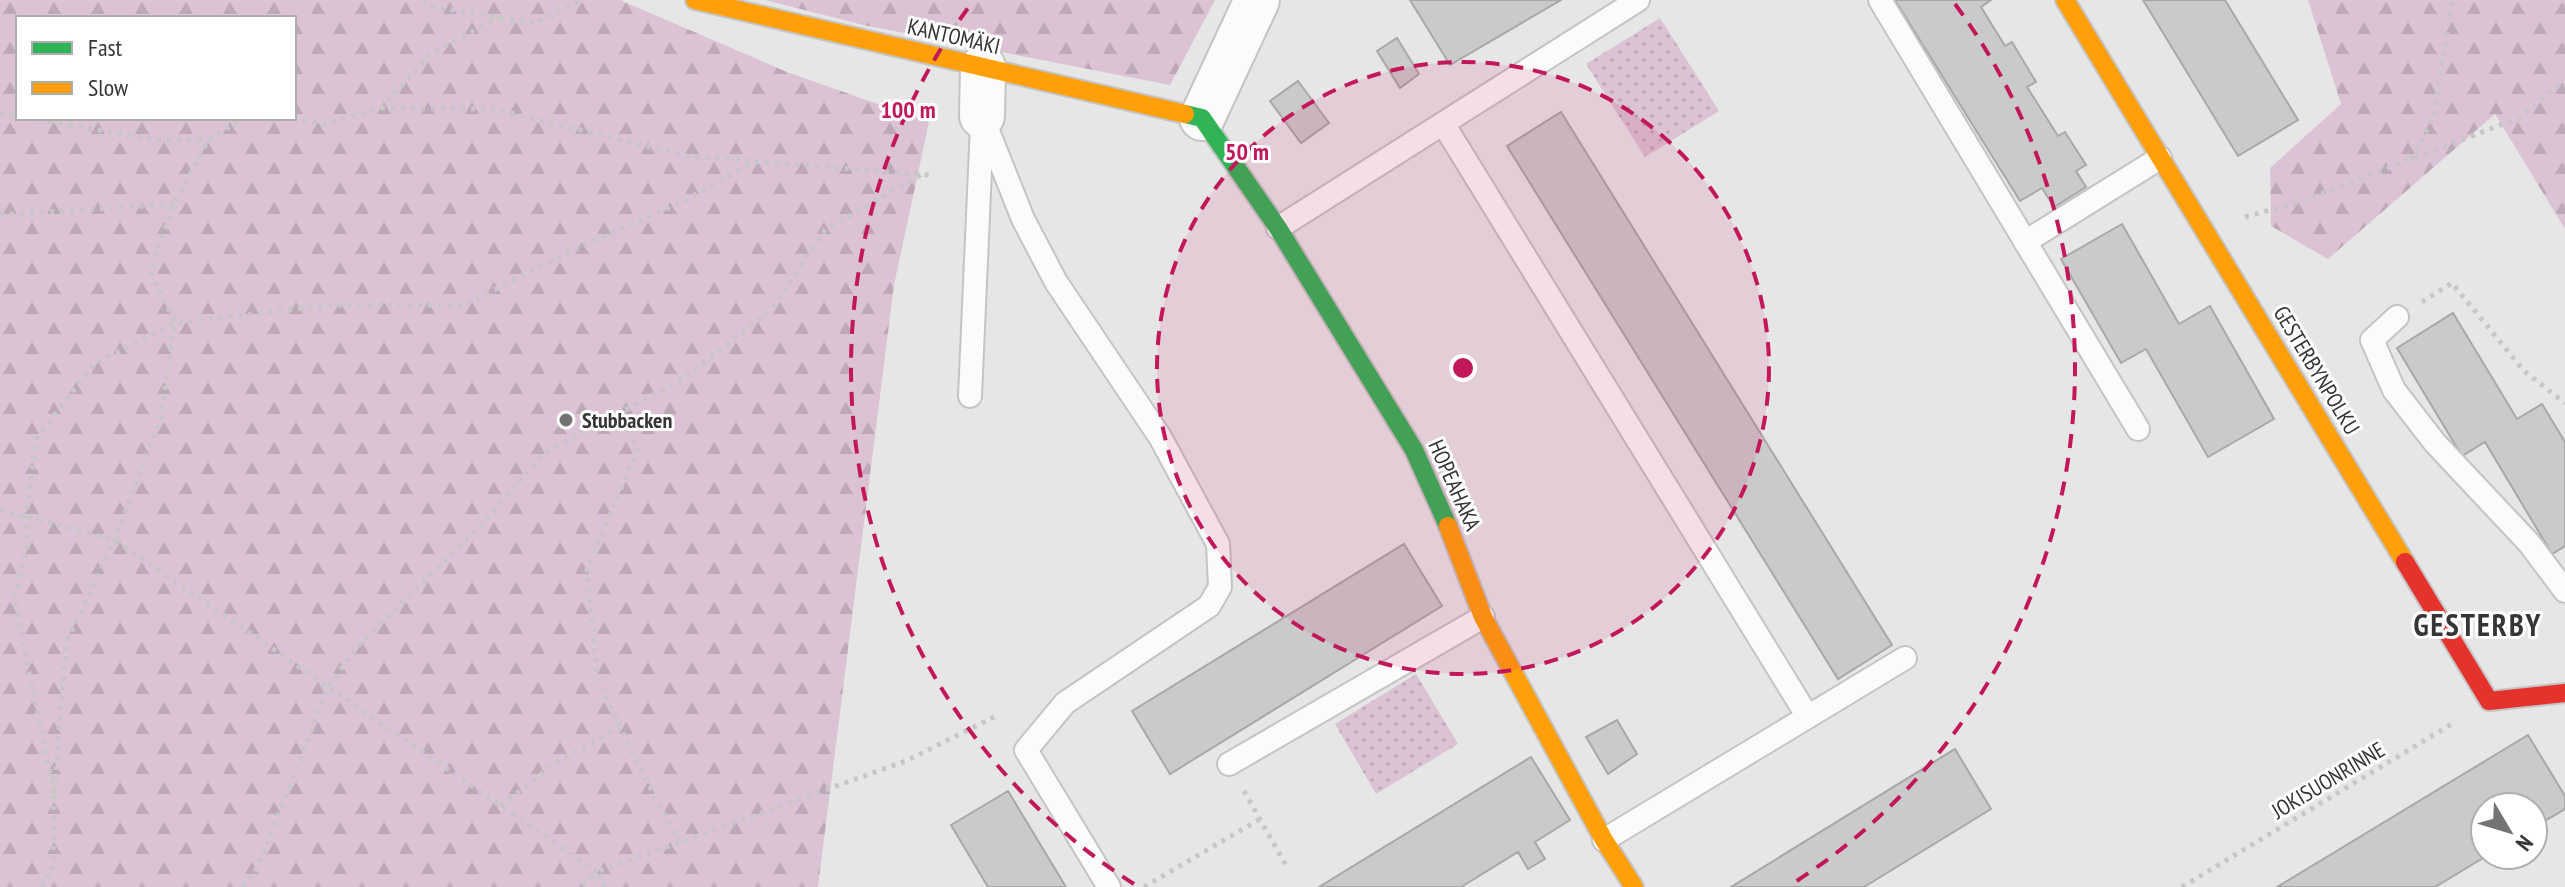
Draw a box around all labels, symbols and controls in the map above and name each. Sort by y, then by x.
street label: KANTOMÄKI [905,12,1003,60]
legend [16,16,296,120]
text: Fast [88,32,123,63]
text: Slow [88,72,129,103]
text: 100 m [880,94,936,125]
text: 50 m [1225,136,1269,167]
street label: GESTERBYNPOLKU [2268,301,2366,439]
centre of rings [1449,354,1477,382]
place label: Stubbacken [582,406,672,434]
marker: Stubbacken [557,411,575,429]
street label: HOPEAHAKA [1423,435,1488,535]
district label: GESTERBY [2414,605,2542,644]
street label: JOKISUONRINNE [2266,735,2390,825]
north arrow [2469,791,2549,871]
text: N [2510,830,2539,857]

